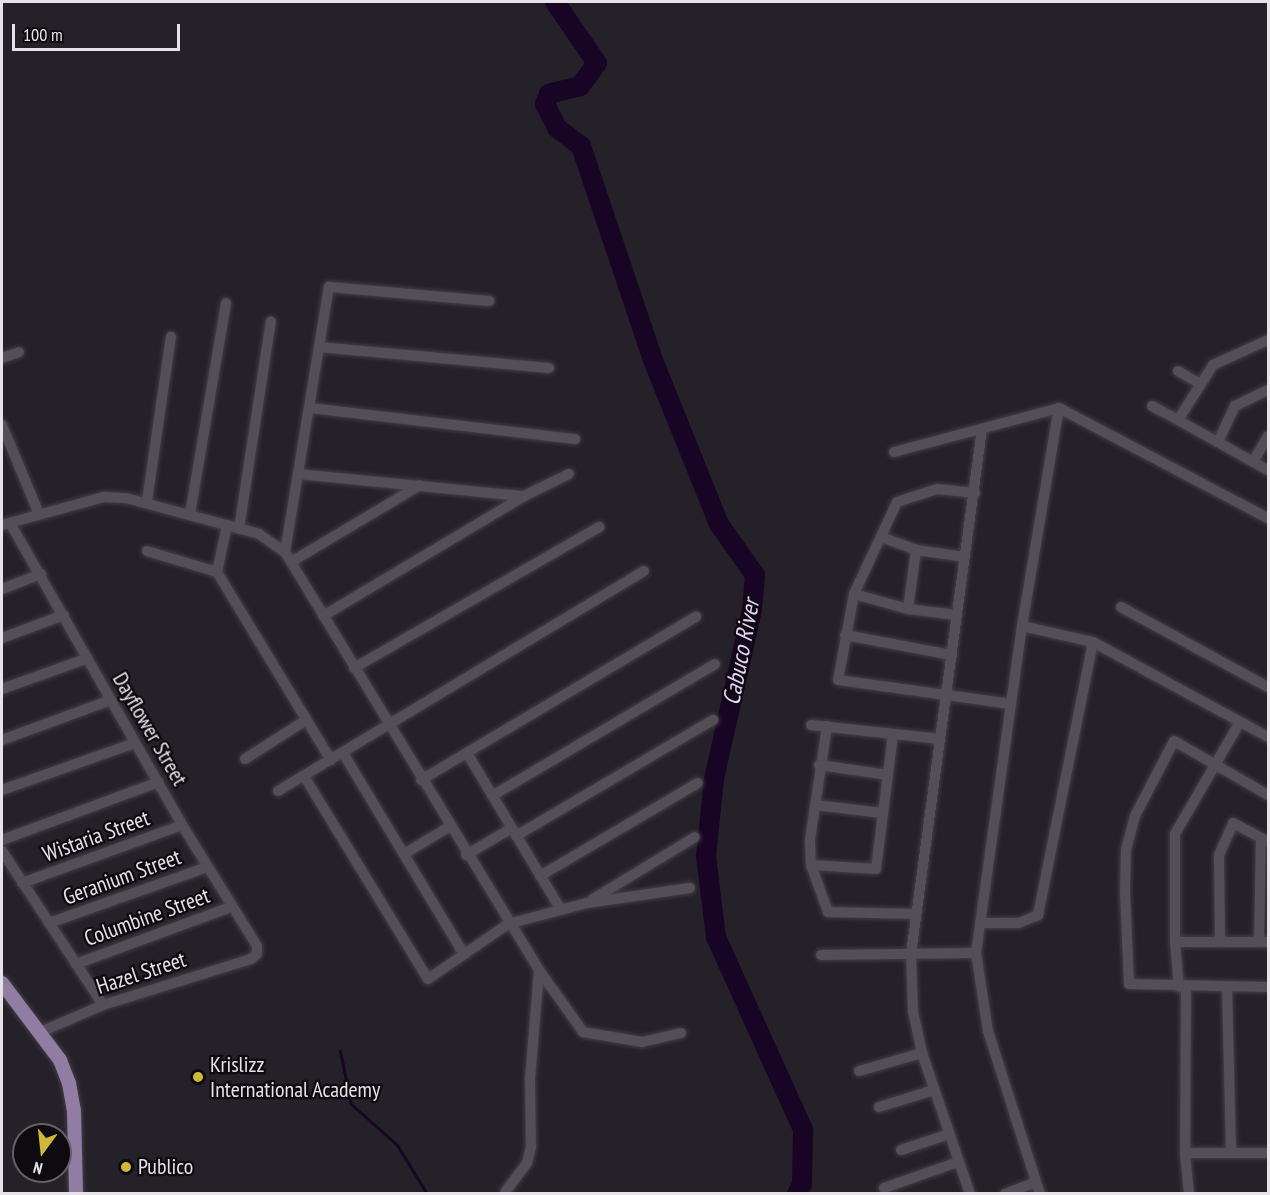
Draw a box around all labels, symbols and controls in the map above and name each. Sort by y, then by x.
scale bar [15,12,183,50]
text: 100 m [23,23,63,46]
water label: Cabuco River [717,597,765,707]
street label: Dayflower Street [107,668,193,790]
street label: Wistaria Street [39,805,153,867]
street label: Geranium Street [60,844,184,910]
street label: Columbine Street [81,882,213,952]
street label: Hazel Street [93,946,189,1000]
place label: Krislizz International Academy [210,1051,381,1102]
marker: Krislizz International Academy [191,1070,205,1084]
north arrow [12,1123,72,1183]
place label: Publico [138,1154,193,1180]
text: N [31,1158,45,1179]
marker: Publico [119,1160,133,1174]

